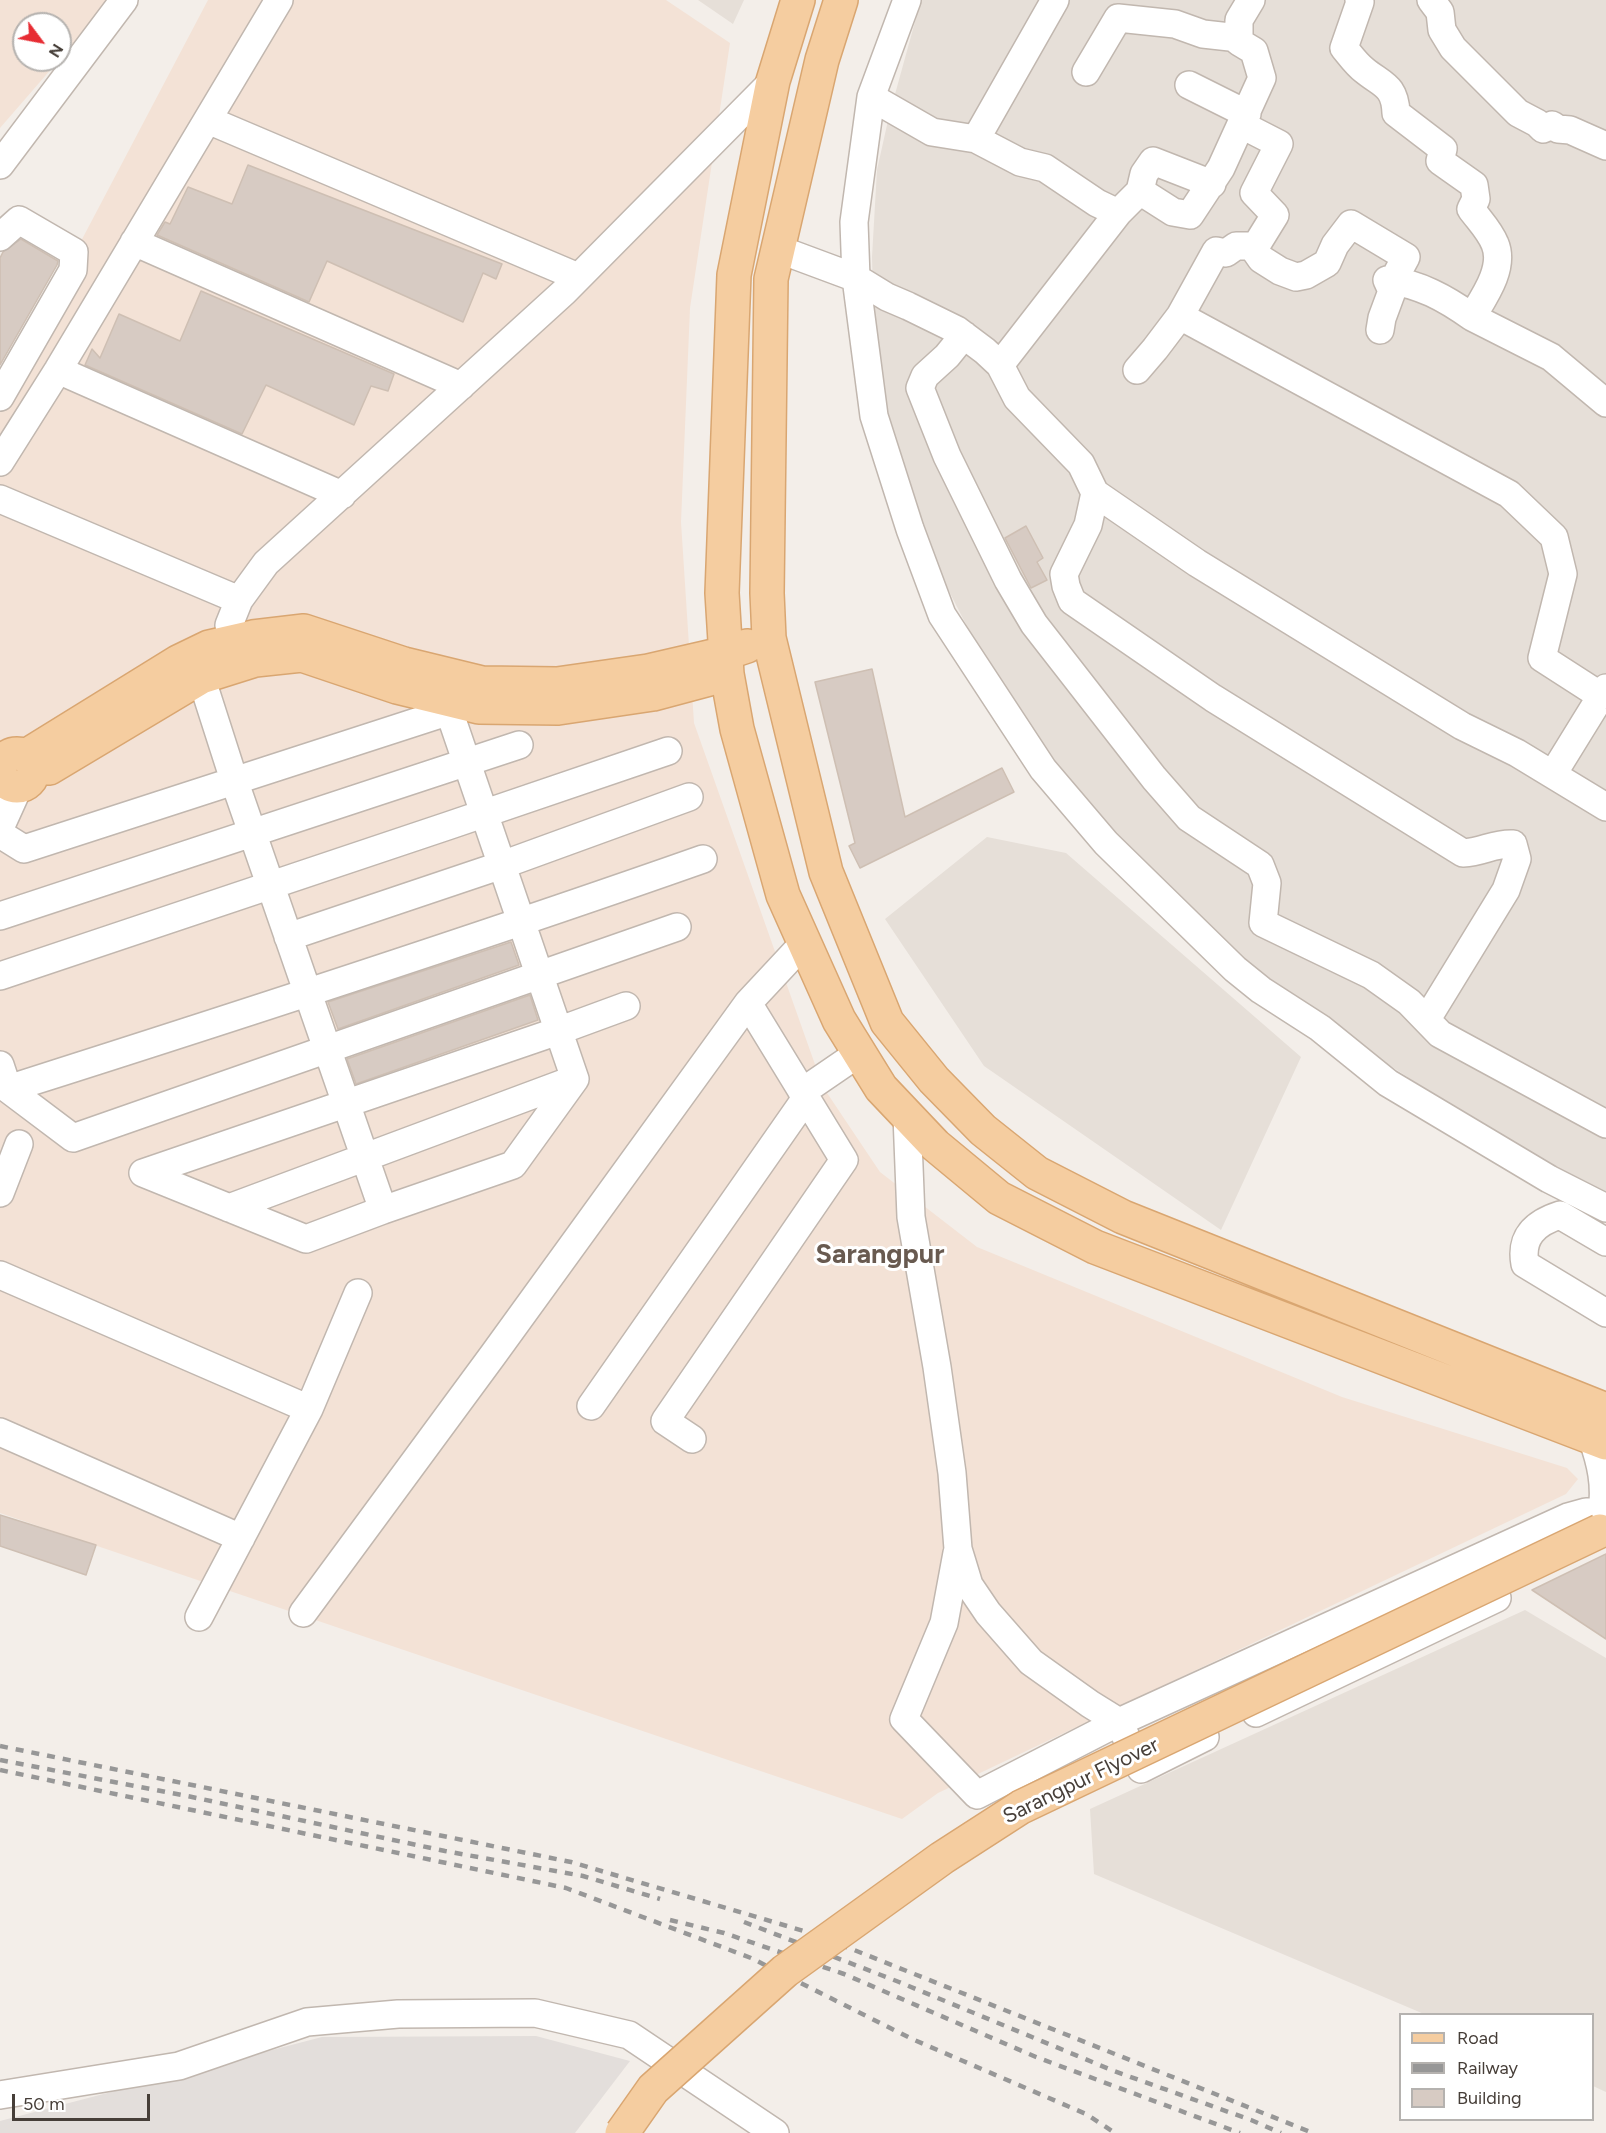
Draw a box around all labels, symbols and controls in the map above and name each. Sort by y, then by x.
north arrow [12,12,72,72]
text: N [45,40,67,61]
district label: Sarangpur [816,1239,944,1271]
street label: Sarangpur Flyover [999,1732,1163,1830]
legend [1399,2013,1594,2121]
text: Road [1457,2027,1498,2049]
text: Railway [1457,2057,1518,2079]
scale bar [15,2082,153,2120]
text: Building [1457,2087,1522,2109]
text: 50 m [23,2093,65,2115]

